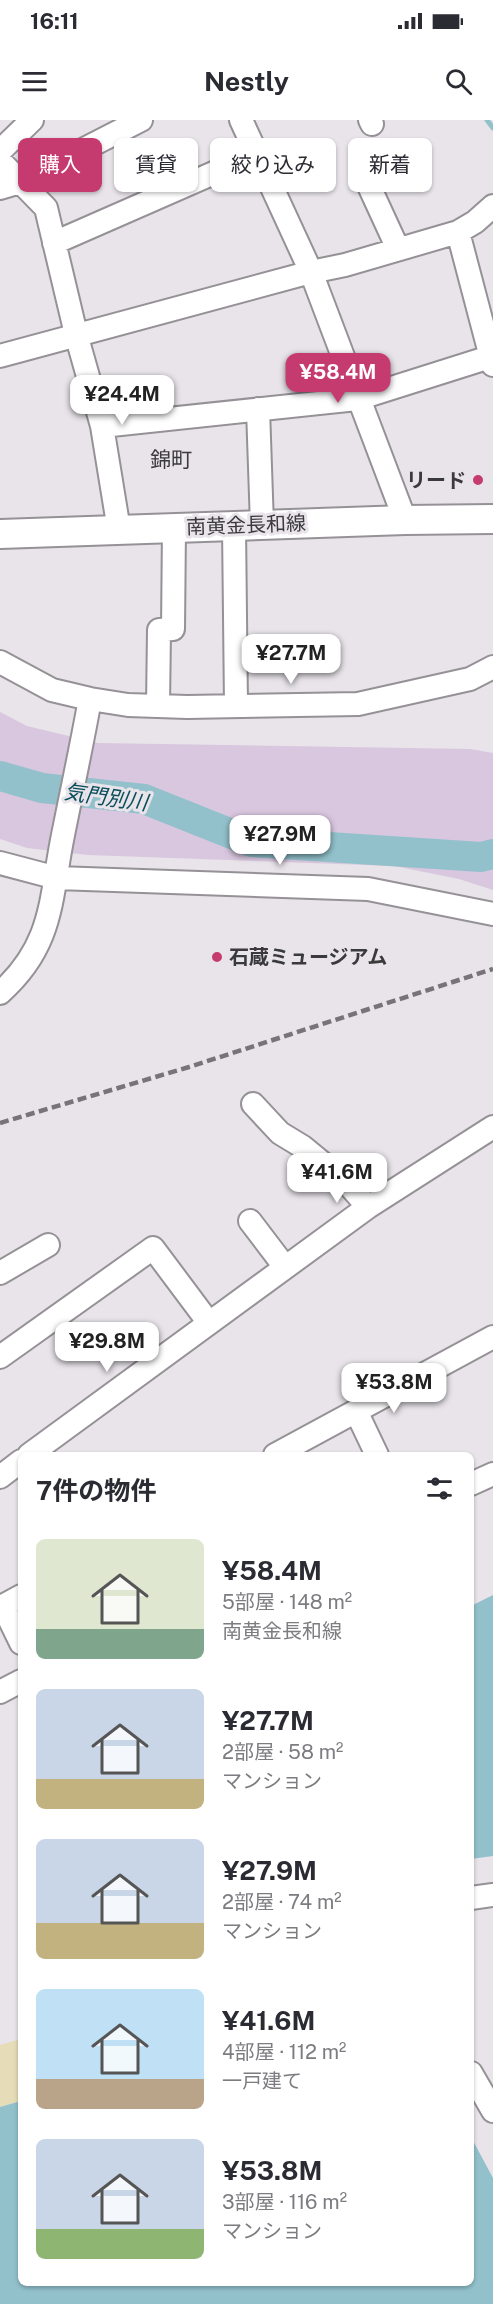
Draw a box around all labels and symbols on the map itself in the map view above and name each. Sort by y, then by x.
pin: ¥58.4M [289,353,387,404]
pin: ¥24.4M [73,375,171,426]
district label: 錦町 [150,447,192,472]
place label: リード [406,468,466,492]
marker: リード [471,473,485,487]
street label: 南黄金長和線 [186,511,306,539]
pin: ¥27.7M [242,634,340,685]
water label: 気門別川 [63,779,151,816]
pin: ¥27.9M [231,815,329,866]
place label: 石蔵ミュージアム [229,945,387,969]
marker: 石蔵ミュージアム [210,950,224,964]
pin: ¥41.6M [288,1153,386,1204]
pin: ¥29.8M [58,1322,156,1373]
pin: ¥53.8M [345,1363,443,1414]

